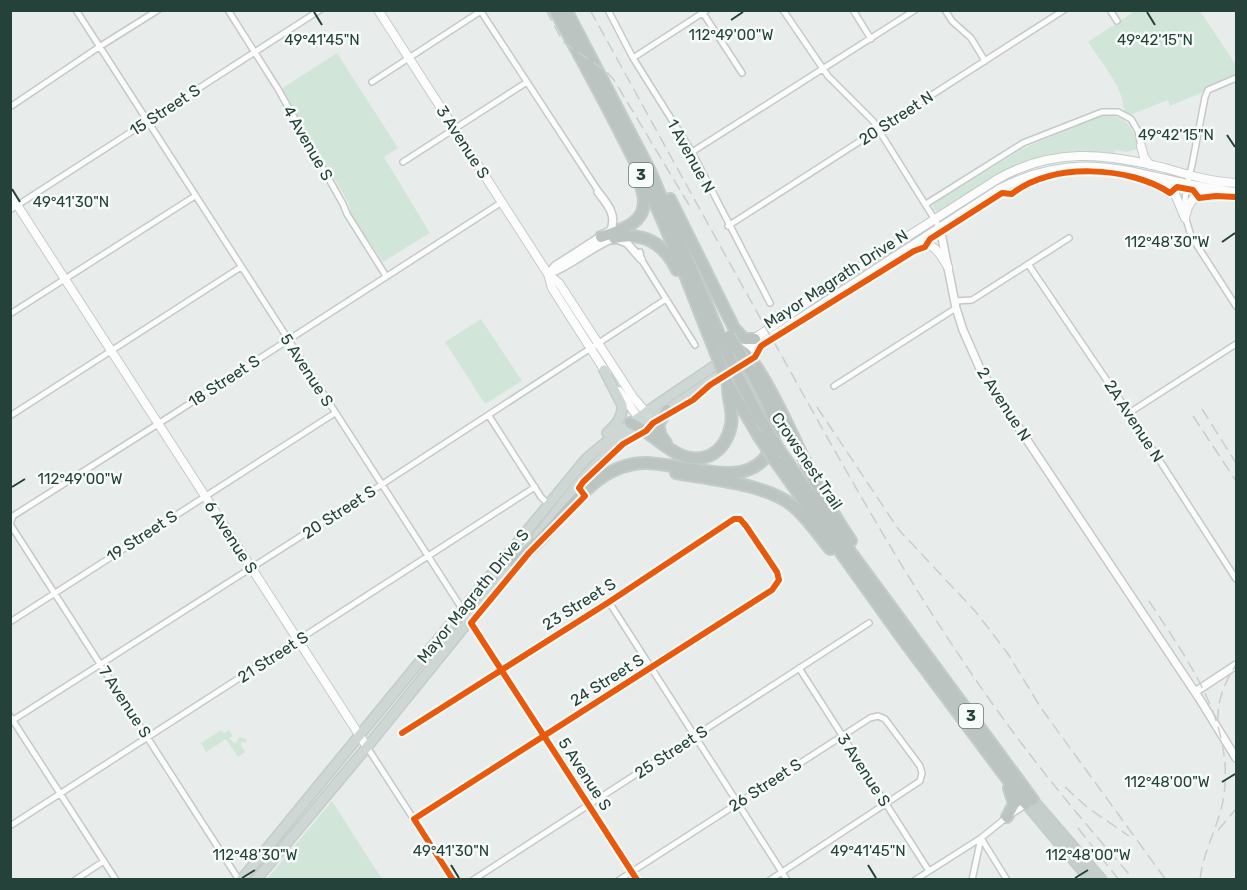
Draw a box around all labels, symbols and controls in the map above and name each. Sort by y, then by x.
text: 112°49'00"W [689,26,773,44]
text: 49°41'45"N [284,31,360,49]
text: 49°42'15"N [1117,31,1193,49]
street label: 15 Street S [126,80,204,140]
street label: 20 Street N [855,87,937,149]
street label: 4 Avenue S [279,102,337,184]
street label: 3 Avenue S [432,102,494,182]
street label: 1 Avenue N [663,116,719,196]
text: 49°42'15"N [1138,126,1214,144]
road number: 3 [629,163,653,187]
text: 49°41'30"N [33,193,109,211]
street label: Mayor Magrath Drive N [760,225,912,333]
text: 112°48'30"W [1124,233,1210,251]
street label: 5 Avenue S [276,330,338,410]
street label: 18 Street S [185,351,263,411]
street label: 2 Avenue N [973,364,1035,444]
street label: 2A Avenue N [1100,376,1168,466]
street label: Crowsnest Trail [767,409,847,513]
text: 112°49'00"W [38,470,122,488]
street label: 20 Street S [299,481,379,543]
street label: 6 Avenue S [200,497,262,577]
street label: 19 Street S [103,506,181,566]
street label: Mayor Magrath Drive S [413,525,533,667]
street label: 23 Street S [539,574,619,634]
street label: 21 Street S [234,627,312,687]
street label: 24 Street S [567,650,647,710]
street label: 7 Avenue S [95,663,155,741]
road number: 3 [959,704,983,728]
street label: 25 Street S [631,721,711,783]
street label: 3 Avenue S [833,730,895,810]
street label: 5 Avenue S [554,734,616,814]
street label: 26 Street S [725,754,805,816]
text: 112°48'00"W [1124,773,1210,791]
text: 49°41'30"N [413,842,489,860]
text: 49°41'45"N [830,842,906,860]
text: 112°48'30"W [212,846,298,864]
text: 112°48'00"W [1045,846,1131,864]

